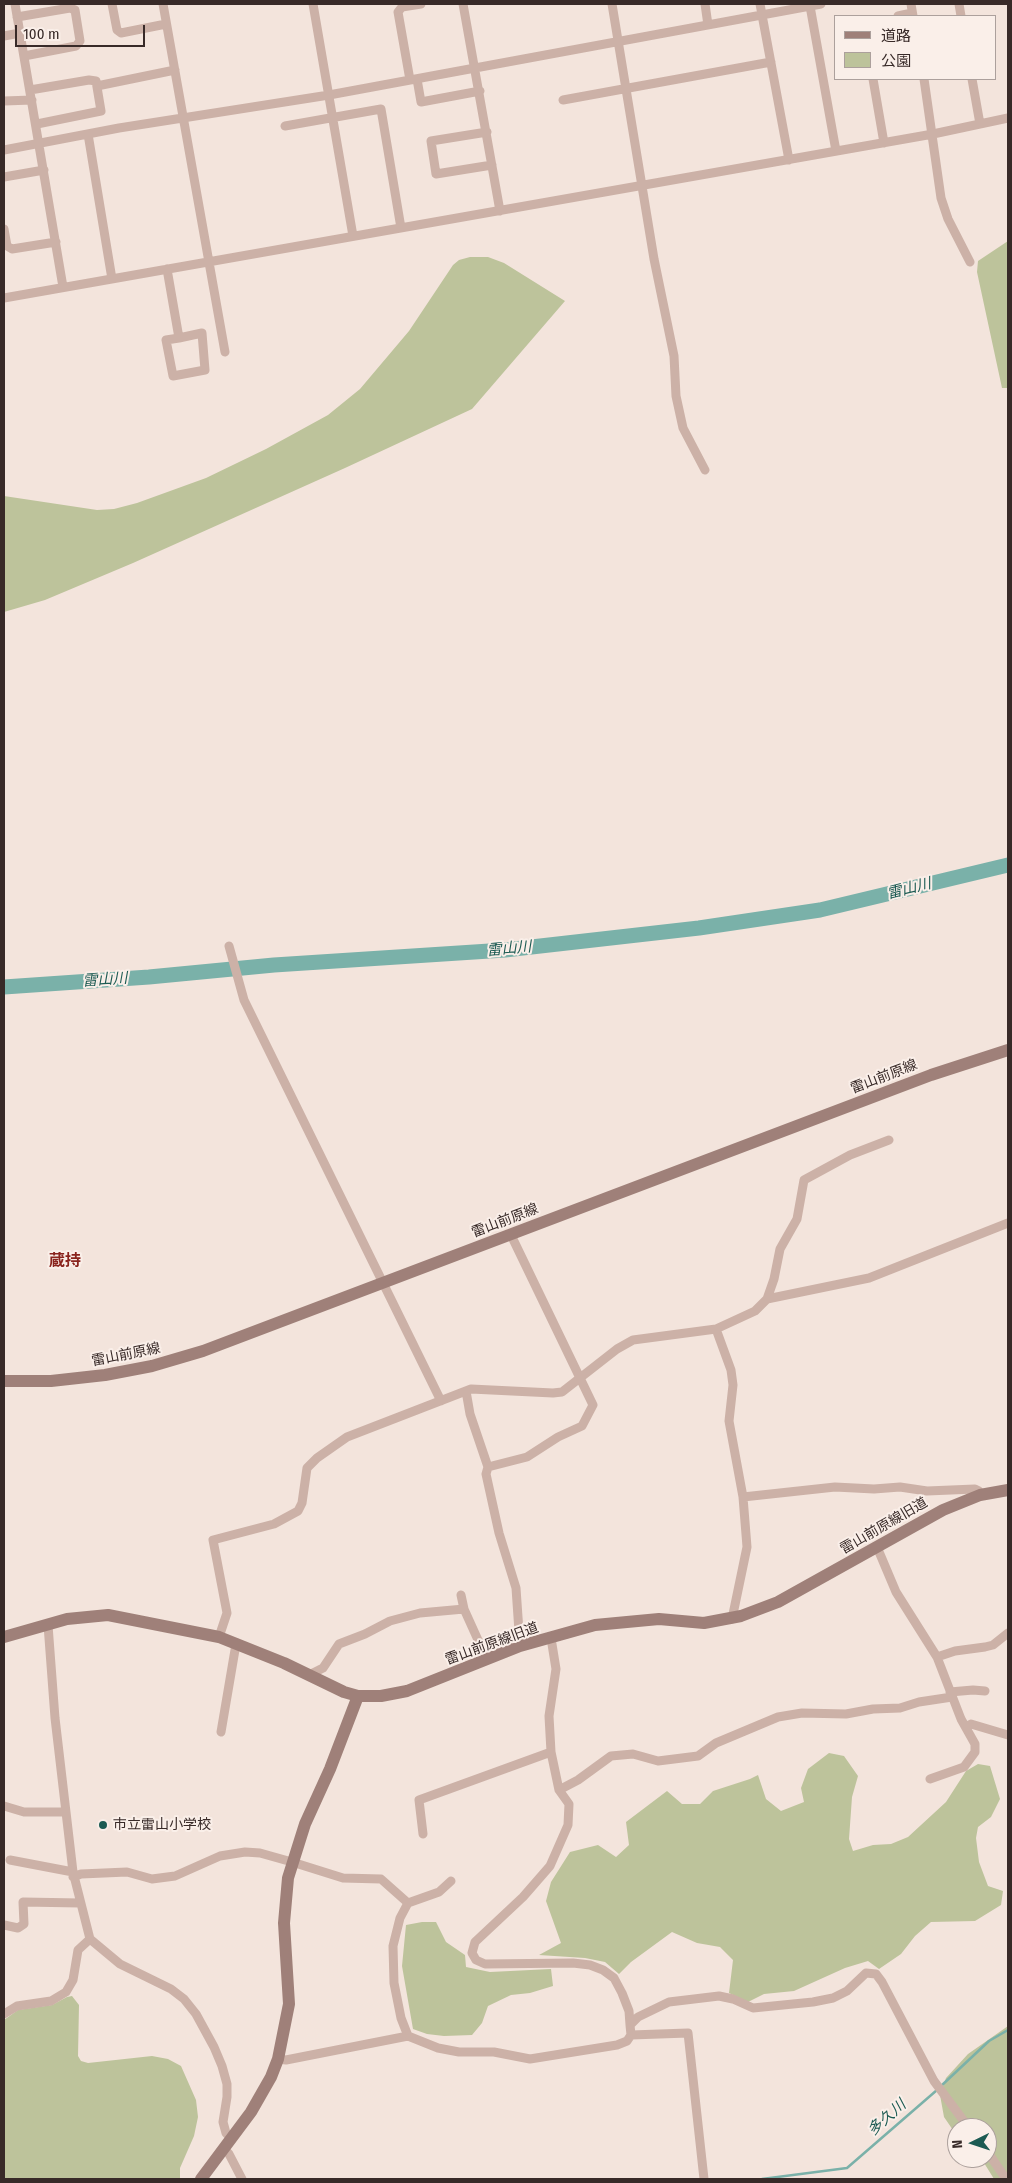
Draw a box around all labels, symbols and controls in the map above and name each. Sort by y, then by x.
scale bar [18,15,148,47]
legend [834,15,997,80]
text: 100 m [23,25,60,43]
text: 道路 [881,27,911,45]
text: 公園 [881,52,911,70]
water label: 雷山川 [885,875,933,903]
water label: 雷山川 [486,938,532,960]
water label: 雷山川 [82,969,128,991]
street label: 雷山前原線 [848,1057,920,1097]
street label: 雷山前原線 [469,1201,541,1241]
district label: 蔵持 [49,1252,81,1272]
street label: 雷山前原線 [90,1340,162,1370]
street label: 雷山前原線旧道 [837,1494,931,1558]
street label: 雷山前原線旧道 [443,1619,541,1669]
place label: 市立雷山小学校 [113,1817,211,1833]
marker: 市立雷山小学校 [97,1819,109,1831]
water label: 多久川 [864,2096,910,2140]
north arrow [947,2118,997,2168]
text: N [949,2139,966,2149]

